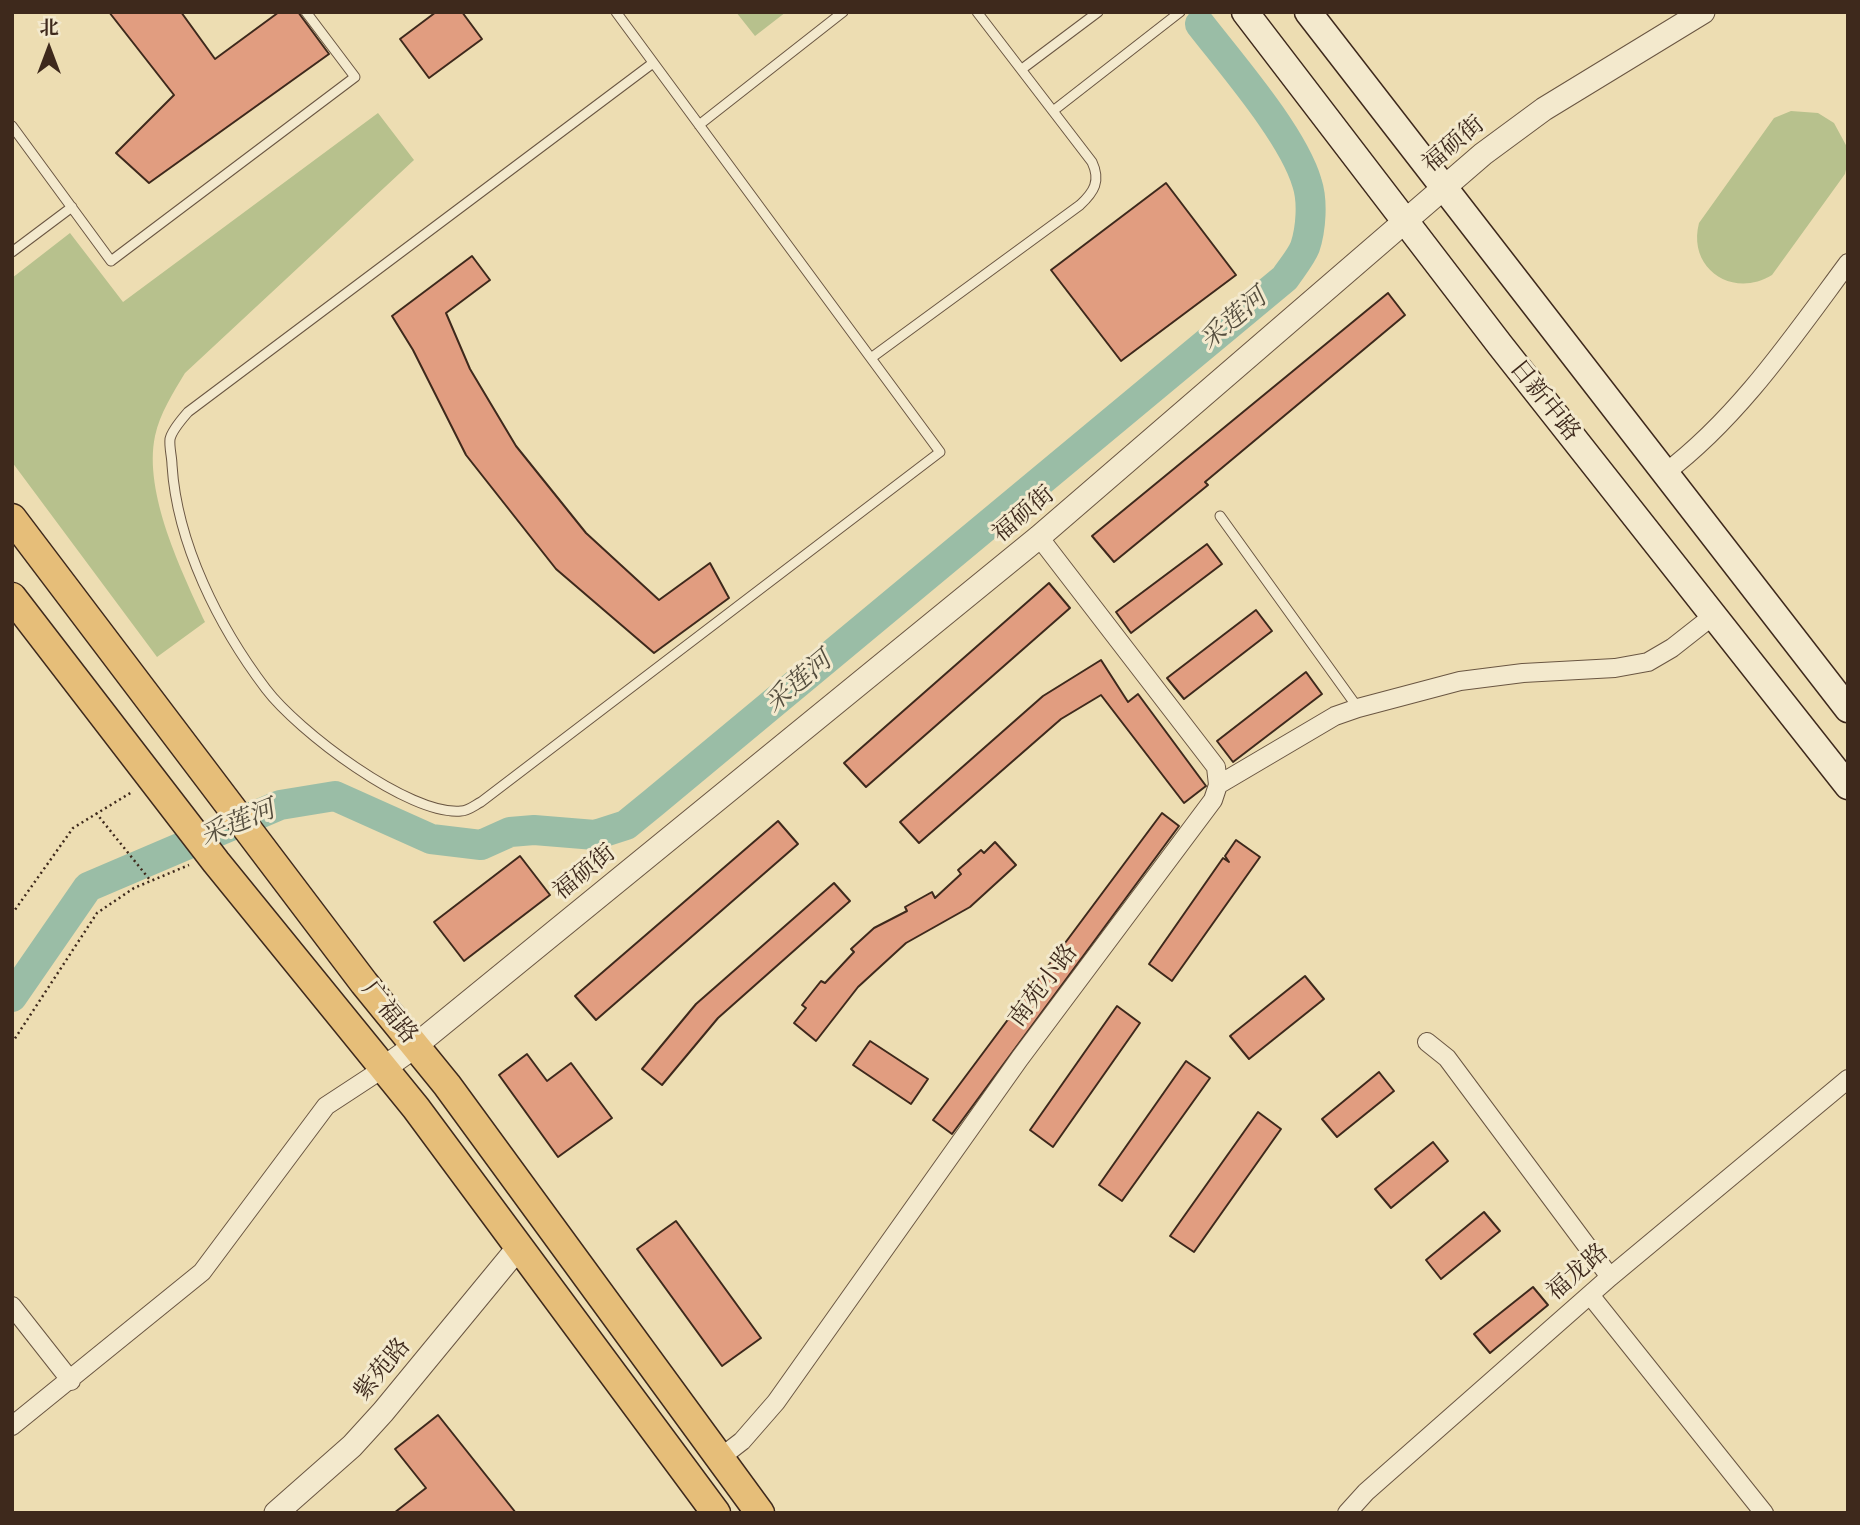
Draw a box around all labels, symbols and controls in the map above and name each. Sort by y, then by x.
north arrow [14,14,84,84]
text: 北 [39,15,59,41]
street label: 福硕街 [1417,111,1491,179]
water label: 采莲河 [1194,283,1274,357]
street label: 日新中路 [1503,355,1585,447]
street label: 福硕街 [987,481,1061,549]
water label: 采莲河 [759,646,839,720]
water label: 采莲河 [196,795,280,853]
street label: 福硕街 [548,839,622,907]
street label: 南苑小路 [1004,939,1084,1033]
street label: 广福路 [355,976,423,1050]
street label: 福龙路 [1541,1239,1615,1307]
street label: 紫苑路 [349,1333,417,1407]

